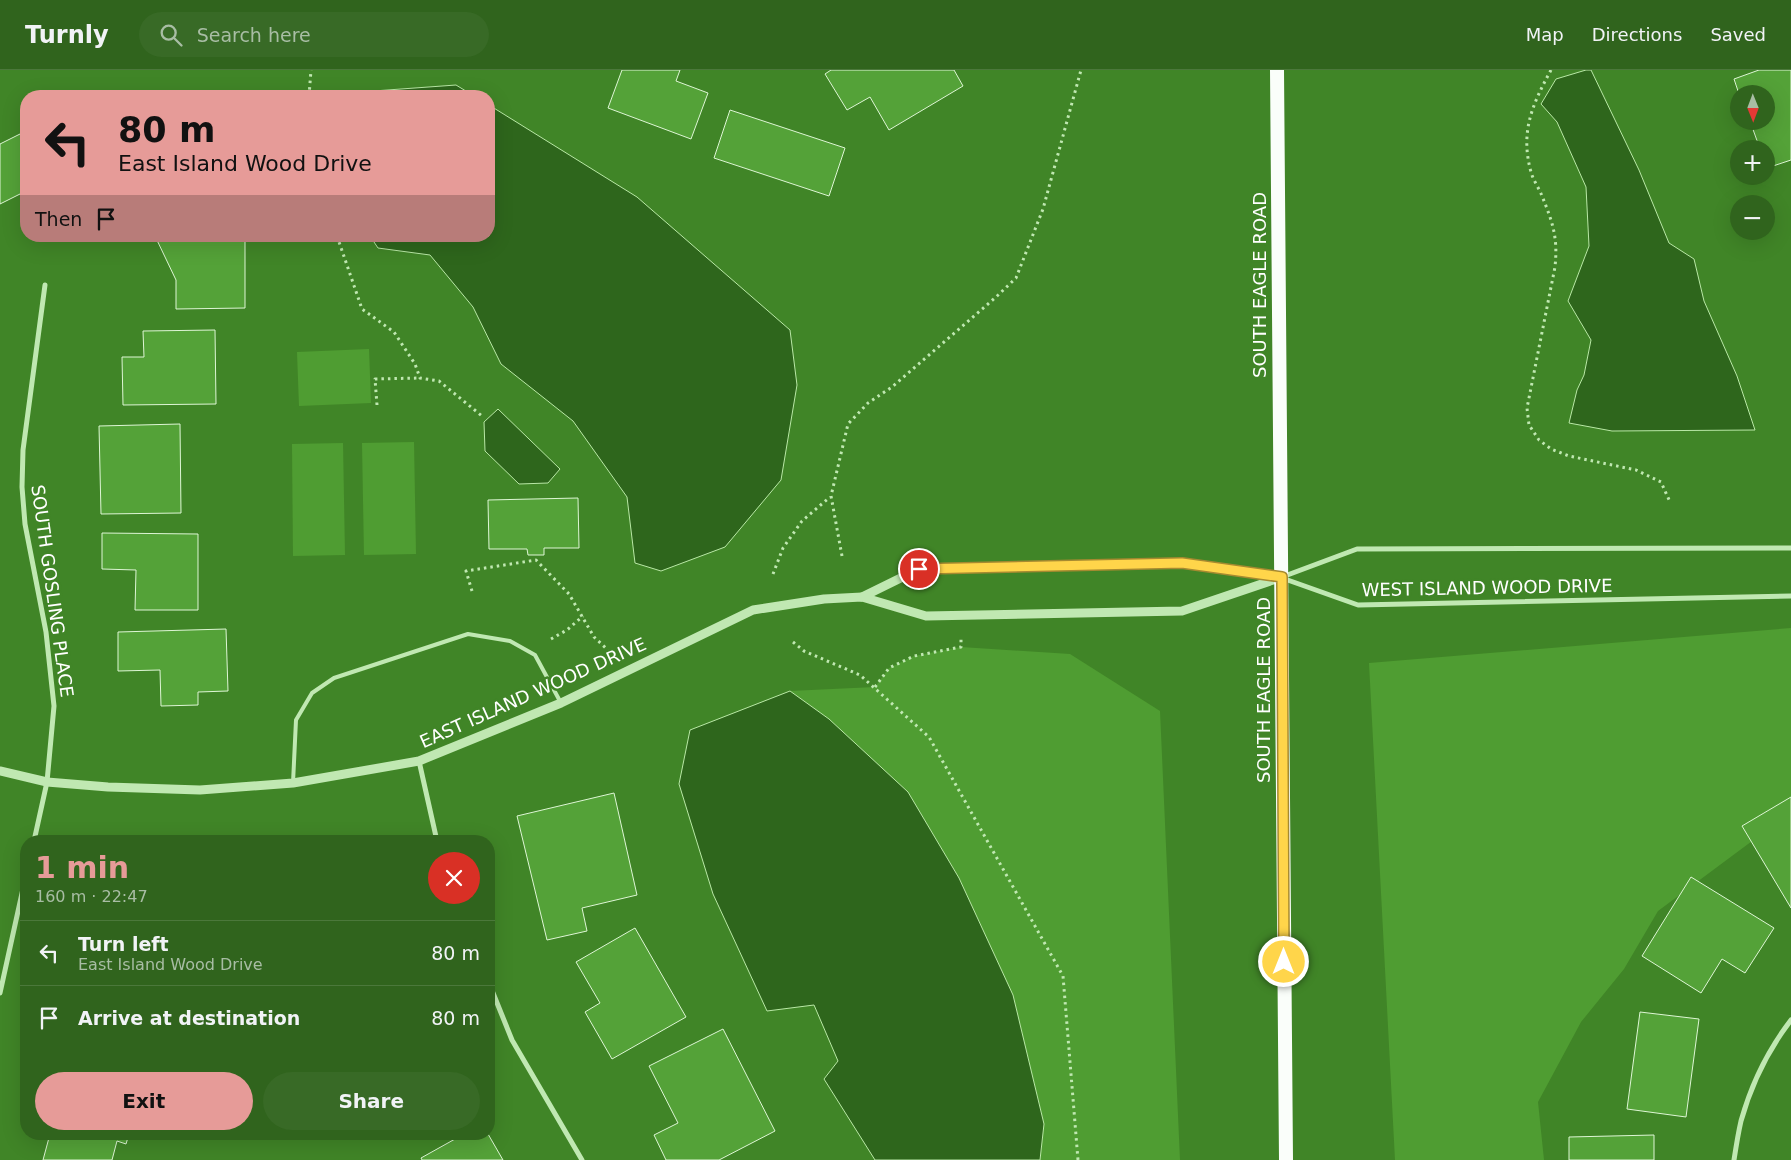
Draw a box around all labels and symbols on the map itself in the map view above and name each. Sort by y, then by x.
north arrow [1730,85,1775,130]
street label: SOUTH EAGLE ROAD [1249,192,1270,378]
street label: SOUTH GOSLING PLACE [27,483,78,698]
pin [898,548,940,590]
street label: WEST ISLAND WOOD DRIVE [1361,575,1613,600]
street label: SOUTH EAGLE ROAD [1253,597,1274,783]
street label: EAST ISLAND WOOD DRIVE [416,633,649,752]
position arrow [1257,935,1309,987]

